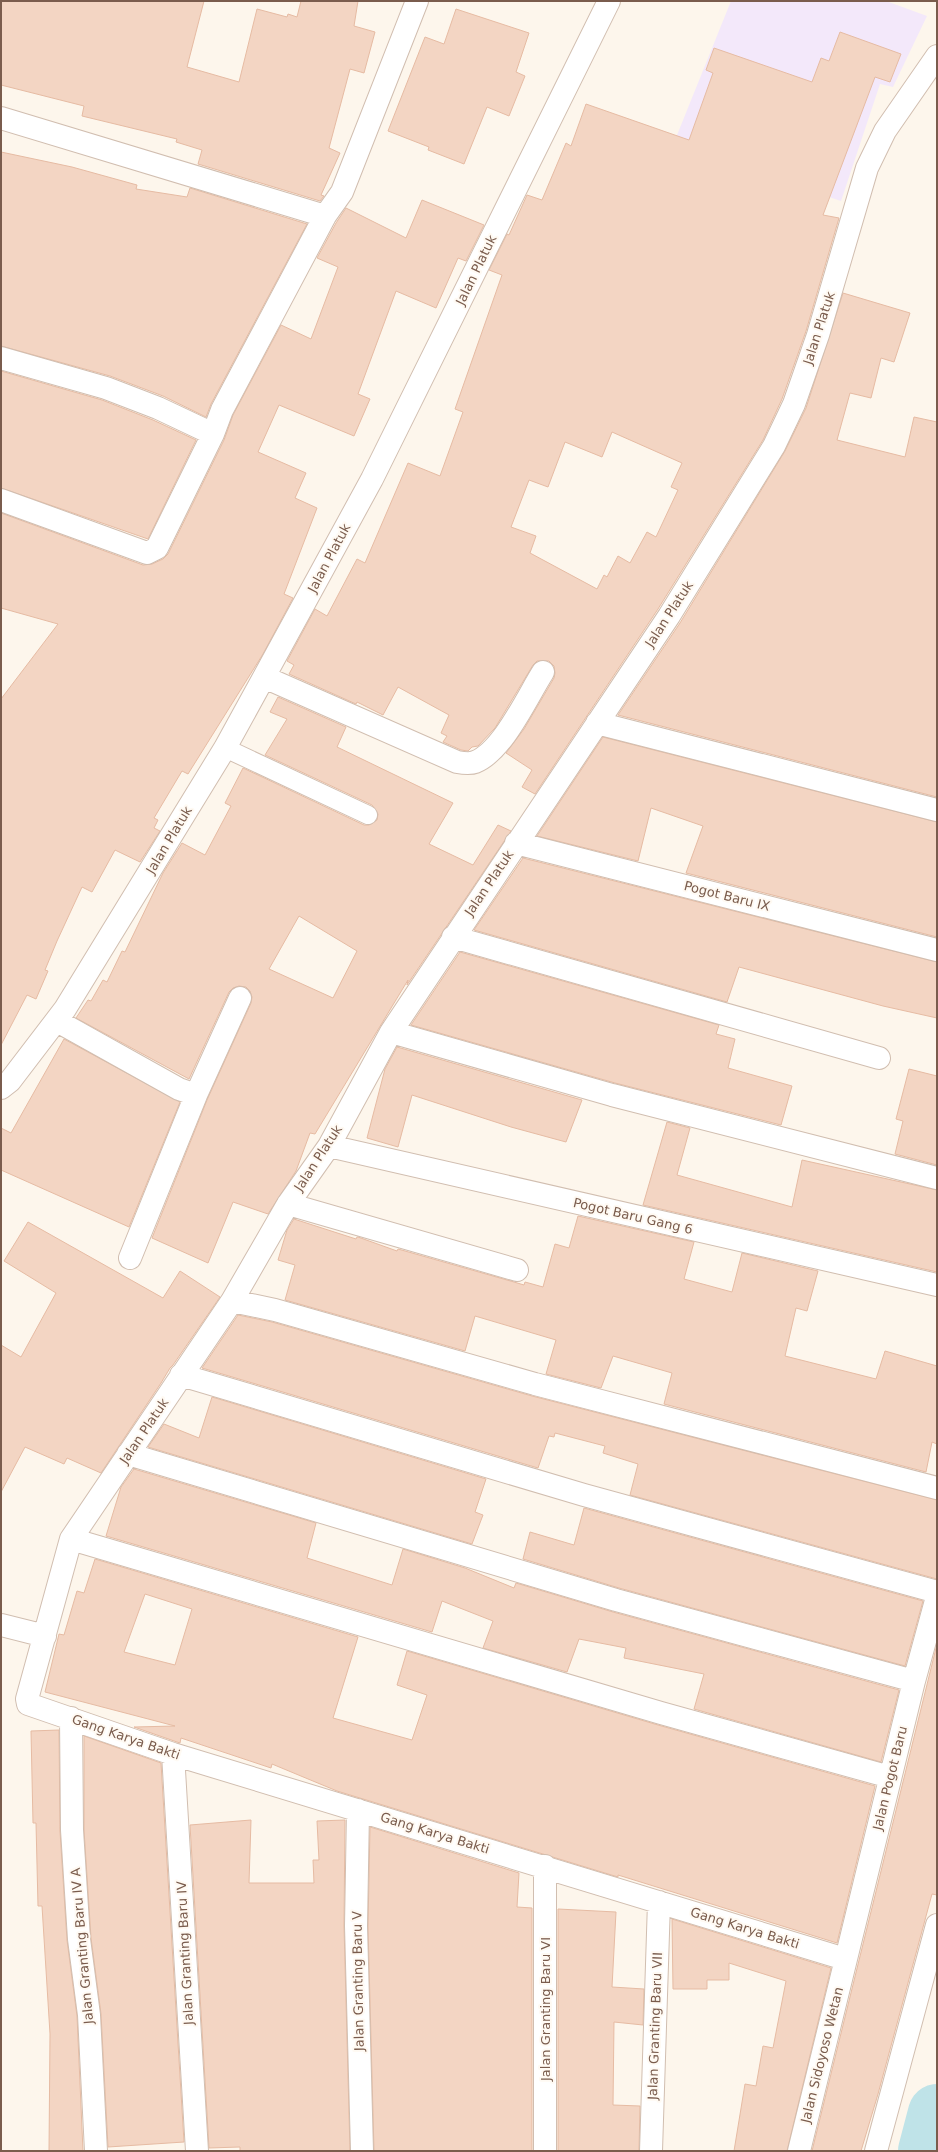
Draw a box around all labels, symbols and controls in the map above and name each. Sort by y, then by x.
street label: Jalan Platuk [452,232,500,308]
street label: Jalan Platuk [800,289,838,367]
street label: Jalan Platuk [304,521,354,596]
street label: Jalan Platuk [641,578,696,651]
street label: Jalan Platuk [142,803,195,877]
street label: Jalan Platuk [461,847,517,920]
street label: Pogot Baru IX [682,878,772,914]
street label: Jalan Platuk [290,1122,345,1195]
street label: Pogot Baru Gang 6 [572,1195,694,1237]
street label: Jalan Platuk [116,1395,172,1468]
street label: Gang Karya Bakti [70,1711,182,1763]
street label: Jalan Pogot Baru [870,1724,910,1833]
street label: Gang Karya Bakti [379,1809,491,1857]
street label: Jalan Granting Baru IV A [68,1867,96,2026]
street label: Jalan Granting Baru IV [174,1881,196,2026]
street label: Gang Karya Bakti [689,1904,801,1952]
street label: Jalan Granting Baru V [349,1911,367,2052]
street label: Jalan Granting Baru VI [538,1937,553,2082]
street label: Jalan Granting Baru VII [645,1952,665,2101]
street label: Jalan Sidoyoso Wetan [798,1985,846,2126]

